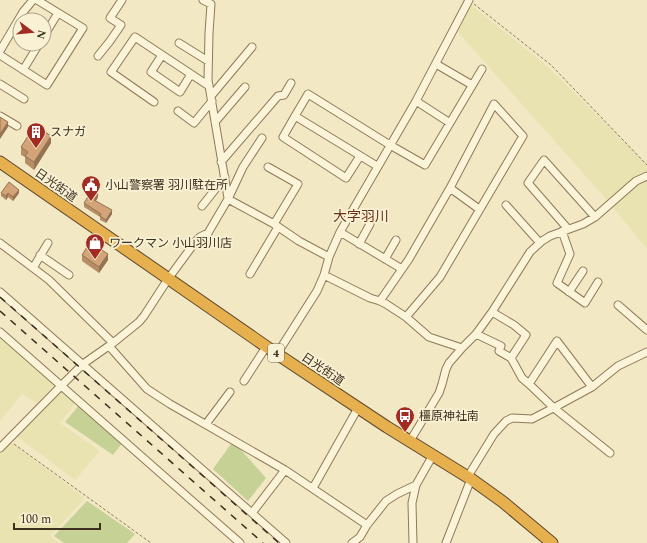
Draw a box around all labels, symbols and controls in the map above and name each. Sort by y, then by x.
north arrow [12,12,52,52]
text: N [32,28,51,41]
building icon: スナガ [25,121,47,149]
place label: スナガ [50,123,86,142]
street label: 日光街道 [31,164,81,207]
public building icon: 小山警察署 羽川駐在所 [80,174,102,202]
place label: 小山警察署 羽川駐在所 [105,176,228,195]
district label: 大字羽川 [333,206,389,227]
shop icon: ワークマン 小山羽川店 [84,232,106,260]
place label: ワークマン 小山羽川店 [109,234,232,253]
road number: 4 [268,344,284,362]
street label: 日光街道 [298,348,348,391]
bus stop icon: 橿原神社南 [394,405,416,433]
place label: 橿原神社南 [419,407,479,426]
scale bar [14,505,100,531]
text: 100 m [20,510,51,529]

